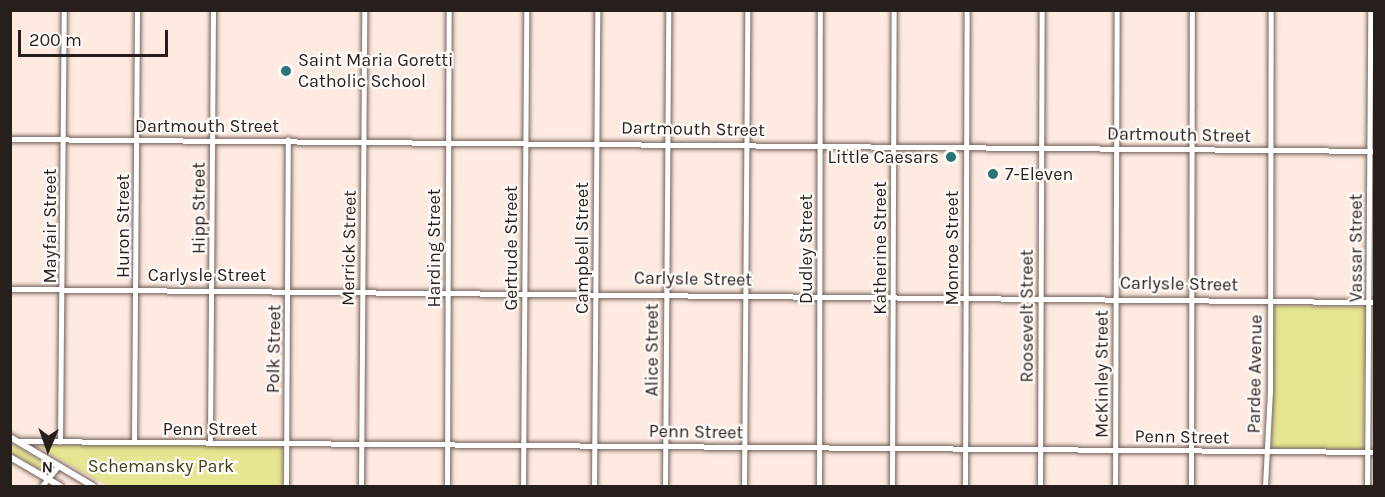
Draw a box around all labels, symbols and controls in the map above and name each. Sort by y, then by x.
scale bar [21,18,171,56]
text: 200 m [29,29,82,51]
place label: Saint Maria Goretti Catholic School [298,50,453,92]
marker: Saint Maria Goretti Catholic School [279,64,293,78]
street label: Dartmouth Street [135,115,279,137]
street label: Dartmouth Street [621,117,765,141]
street label: Dartmouth Street [1107,123,1251,147]
place label: Little Caesars [828,146,939,168]
marker: Little Caesars [944,150,958,164]
street label: Hipp Street [188,162,210,254]
place label: 7-Eleven [1005,163,1073,185]
marker: 7-Eleven [986,167,1000,181]
street label: Mayfair Street [39,168,61,284]
street label: Huron Street [112,174,134,278]
street label: Katherine Street [869,181,891,315]
street label: Campbell Street [571,182,593,314]
street label: Gertrude Street [500,185,522,311]
street label: Harding Street [423,188,445,308]
street label: Merrick Street [337,190,361,306]
street label: Monroe Street [941,190,963,306]
street label: Dudley Street [795,194,817,304]
street label: Vassar Street [1345,194,1367,302]
street label: Roosevelt Street [1016,249,1038,383]
street label: Carlysle Street [148,264,266,286]
street label: Carlysle Street [634,267,752,291]
street label: Carlysle Street [1120,272,1238,296]
street label: Polk Street [262,304,286,394]
street label: Alice Street [641,304,663,396]
street label: McKinley Street [1091,310,1113,438]
street label: Pardee Avenue [1243,314,1267,434]
street label: Penn Street [163,418,257,440]
north arrow [18,419,78,479]
street label: Penn Street [649,420,743,444]
street label: Penn Street [1135,425,1229,449]
park label: Schemansky Park [88,455,234,477]
text: N [41,458,53,477]

